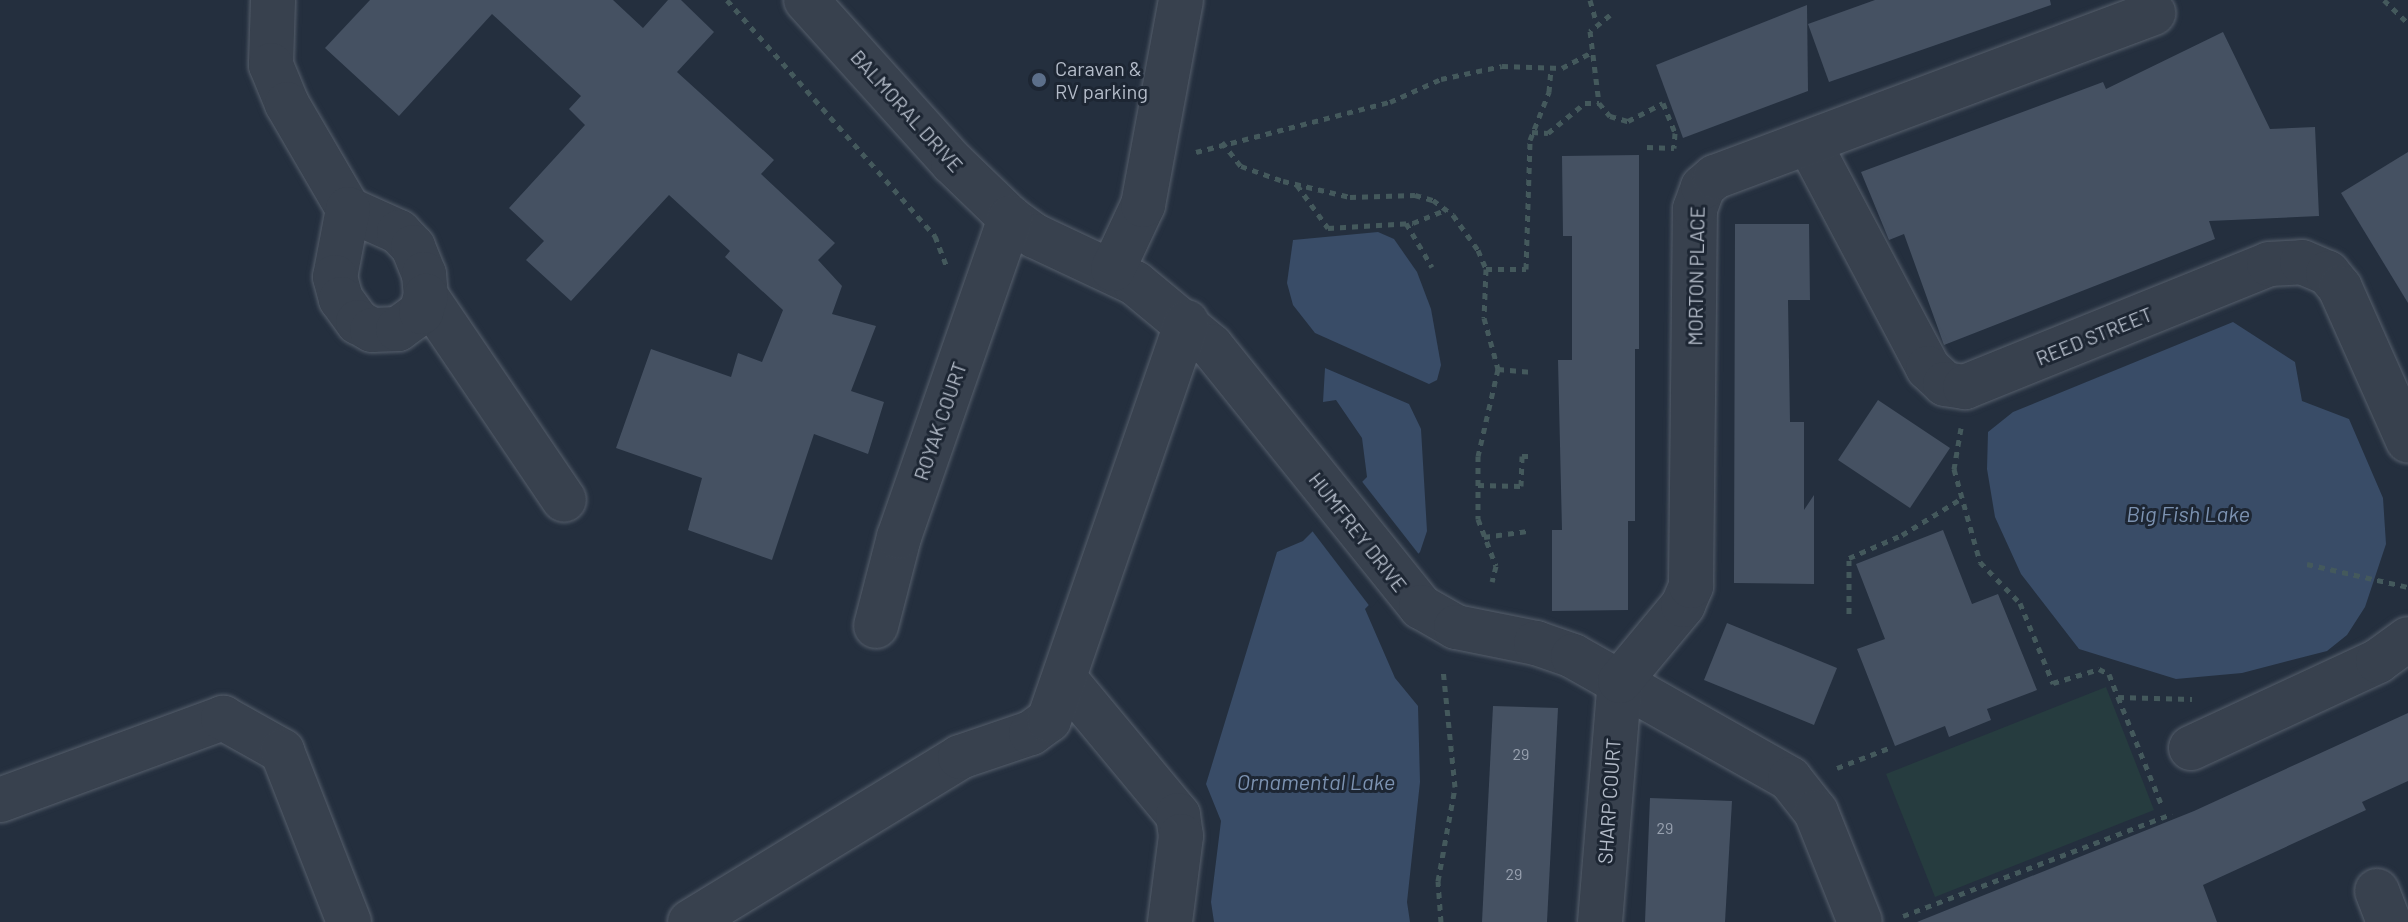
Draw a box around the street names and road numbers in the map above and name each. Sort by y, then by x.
street label: BALMORAL DRIVE [846,45,968,177]
street label: MORTON PLACE [1683,206,1709,346]
street label: REED STREET [2032,302,2156,370]
street label: ROYAK COURT [909,359,971,483]
street label: HUMFREY DRIVE [1304,468,1412,596]
street label: SHARP COURT [1593,737,1625,865]

